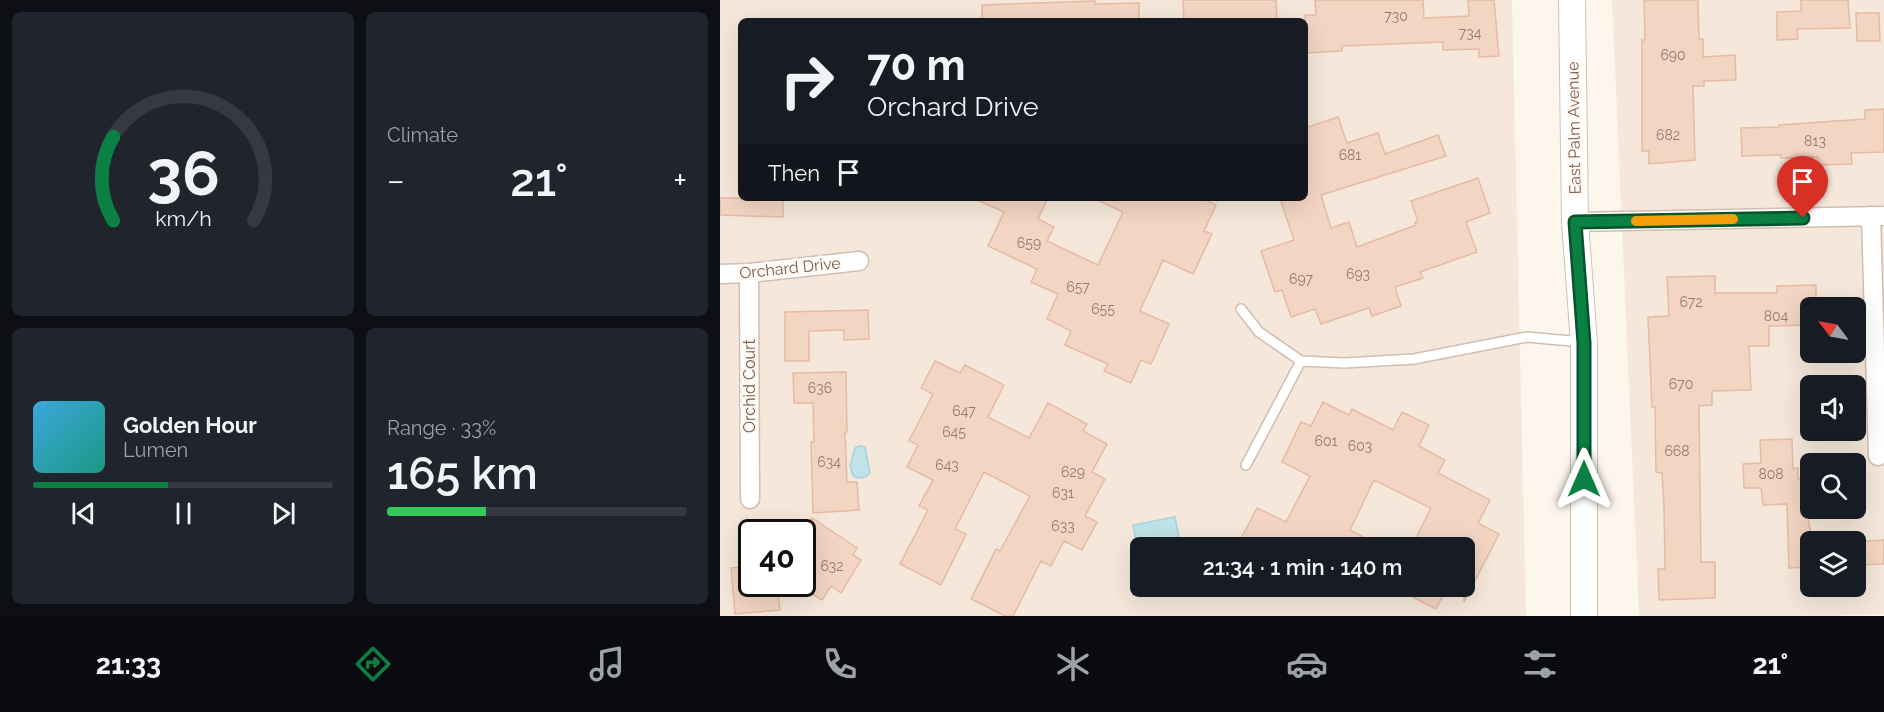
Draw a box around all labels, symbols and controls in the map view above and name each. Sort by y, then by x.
house number: 730 [1384,8,1408,24]
house number: 734 [1459,25,1482,41]
text: 70 m [867,41,966,90]
icon: right [768,42,846,120]
house number: 690 [1660,47,1686,63]
street label: East Palm Avenue [1563,61,1585,195]
text: Orchard Drive [867,91,1039,122]
text: Climate [387,123,458,147]
house number: 682 [1656,127,1680,143]
house number: 813 [1804,133,1826,149]
text: 36 [147,136,219,210]
house number: 681 [1339,147,1361,163]
text: 21° [510,154,568,207]
icon: arrive [832,156,865,189]
pin [1777,156,1828,218]
text: Then [768,160,820,186]
text: − [387,161,405,200]
text: + [673,161,687,200]
icon: arrive [1786,165,1819,198]
text: km/h [155,206,211,231]
house number: 659 [1017,235,1041,251]
street label: Orchard Drive [738,253,842,283]
house number: 693 [1346,266,1370,282]
house number: 697 [1289,271,1314,287]
house number: 657 [1066,279,1090,295]
house number: 672 [1679,294,1703,310]
north arrow [1800,297,1866,363]
map controls [1800,297,1866,597]
house number: 655 [1091,301,1115,317]
house number: 804 [1764,308,1789,324]
street label: Orchid Court [740,338,759,433]
button: sound [1800,375,1866,441]
house number: 670 [1669,376,1693,392]
house number: 636 [808,380,832,396]
house number: 647 [952,403,976,419]
text: Golden Hour [123,412,257,438]
text: Range · 33% [387,416,496,440]
house number: 645 [942,424,966,440]
house number: 601 [1314,433,1338,449]
text: Lumen [123,438,188,462]
house number: 603 [1348,438,1372,454]
house number: 668 [1664,443,1690,459]
text: 165 km [387,447,538,500]
position arrow [1552,447,1616,511]
button: search [1800,453,1866,519]
house number: 634 [817,454,841,470]
house number: 643 [935,457,959,473]
house number: 629 [1061,464,1085,480]
house number: 808 [1758,466,1784,482]
house number: 631 [1052,485,1074,501]
icon: previous [67,497,100,530]
icon: pause [167,497,200,530]
icon: next [267,497,300,530]
house number: 633 [1051,518,1075,534]
speed limit sign: 40 [738,519,816,597]
button: layers [1800,531,1866,597]
text: 21:34 · 1 min · 140 m [1203,554,1402,580]
house number: 632 [820,558,844,574]
icon: directions [352,643,394,685]
icon: music [586,643,628,685]
icon: phone [819,643,861,685]
icon: climate [1052,643,1094,685]
icon: car [1286,643,1328,685]
icon: filters [1519,643,1561,685]
text: 21:33 [96,649,161,680]
text: 21° [1753,649,1788,680]

